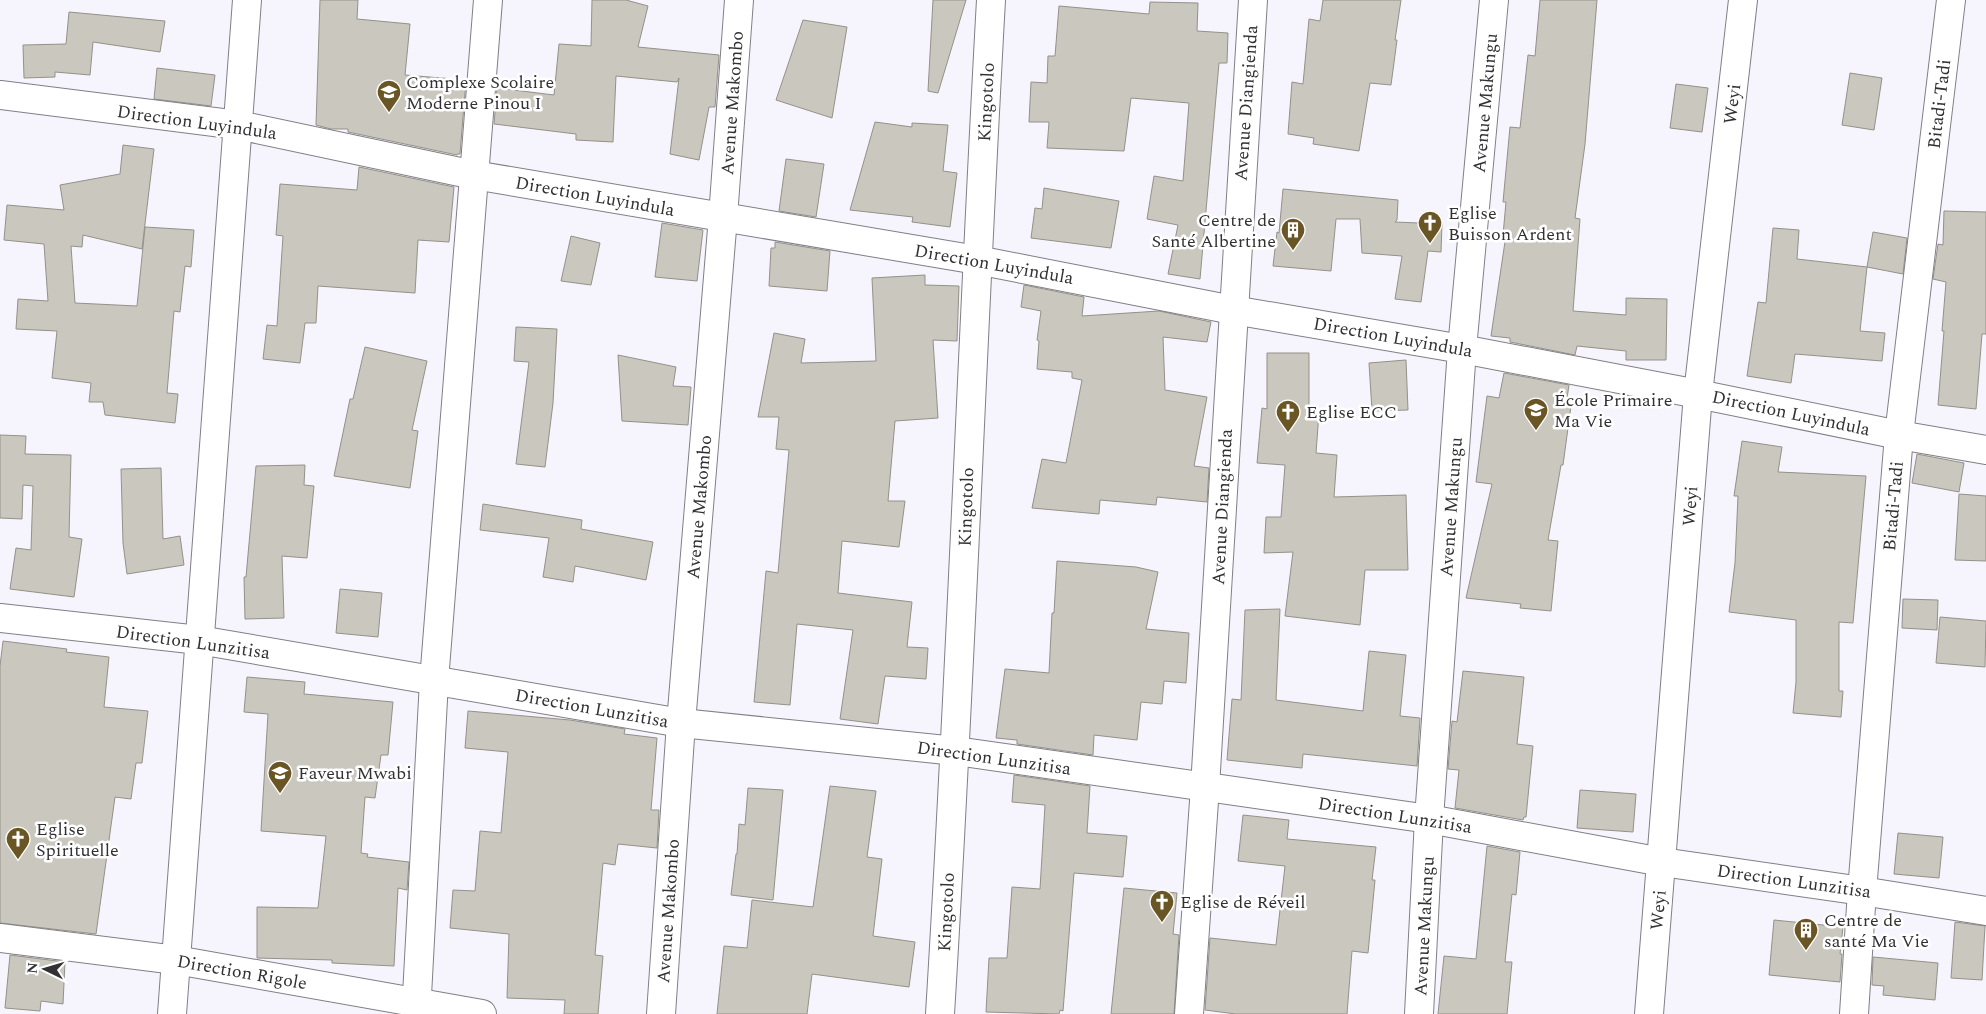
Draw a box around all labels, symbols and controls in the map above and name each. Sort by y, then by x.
street label: Avenue Diangienda [1228,24,1265,182]
street label: Avenue Makombo [714,30,751,176]
street label: Avenue Makungu [1466,32,1505,174]
street label: Bitadi-Tadi [1921,58,1958,151]
street label: Kingotolo [971,62,1002,142]
place label: Complexe Scolaire Moderne Pinou I [406,69,554,117]
school or university icon: Complexe Scolaire Moderne Pinou I [376,79,402,113]
street label: Weyi [1717,82,1748,126]
street label: Direction Luyindula [115,98,279,147]
street label: Direction Luyindula [513,169,677,224]
place label: Eglise Buisson Ardent [1448,200,1572,248]
place label: Centre de Santé Albertine [1151,207,1276,255]
church icon: Eglise Buisson Ardent [1417,210,1443,244]
building icon: Centre de Santé Albertine [1280,217,1306,251]
street label: Direction Luyindula [912,237,1076,292]
street label: Direction Luyindula [1311,310,1475,365]
street label: Direction Luyindula [1709,384,1873,443]
place label: École Primaire Ma Vie [1554,387,1672,435]
school or university icon: École Primaire Ma Vie [1523,397,1549,431]
church icon: Eglise ECC [1275,399,1301,433]
place label: Eglise ECC [1306,399,1397,426]
street label: Avenue Diangienda [1205,428,1240,586]
street label: Avenue Makombo [680,434,719,580]
street label: Avenue Makungu [1433,436,1470,578]
street label: Bitadi-Tadi [1876,460,1911,552]
street label: Kingotolo [952,467,981,547]
street label: Weyi [1676,485,1705,527]
street label: Direction Lunzitisa [114,618,272,667]
street label: Direction Lunzitisa [513,682,671,735]
street label: Direction Lunzitisa [915,734,1073,783]
school or university icon: Faveur Mwabi [267,760,293,794]
place label: Faveur Mwabi [298,760,412,787]
street label: Direction Lunzitisa [1316,790,1474,841]
place label: Eglise Spirituelle [36,816,119,864]
church icon: Eglise Spirituelle [5,826,31,860]
street label: Avenue Makombo [650,838,687,984]
street label: Avenue Makungu [1407,855,1442,997]
street label: Direction Lunzitisa [1715,857,1873,906]
street label: Kingotolo [931,872,962,952]
church icon: Eglise de Réveil [1149,889,1175,923]
place label: Eglise de Réveil [1180,889,1305,916]
street label: Weyi [1643,889,1674,931]
place label: Centre de santé Ma Vie [1824,907,1929,955]
building icon: Centre de santé Ma Vie [1793,917,1819,951]
north arrow [20,944,70,994]
street label: Direction Rigole [175,948,309,997]
text: N [22,961,44,975]

